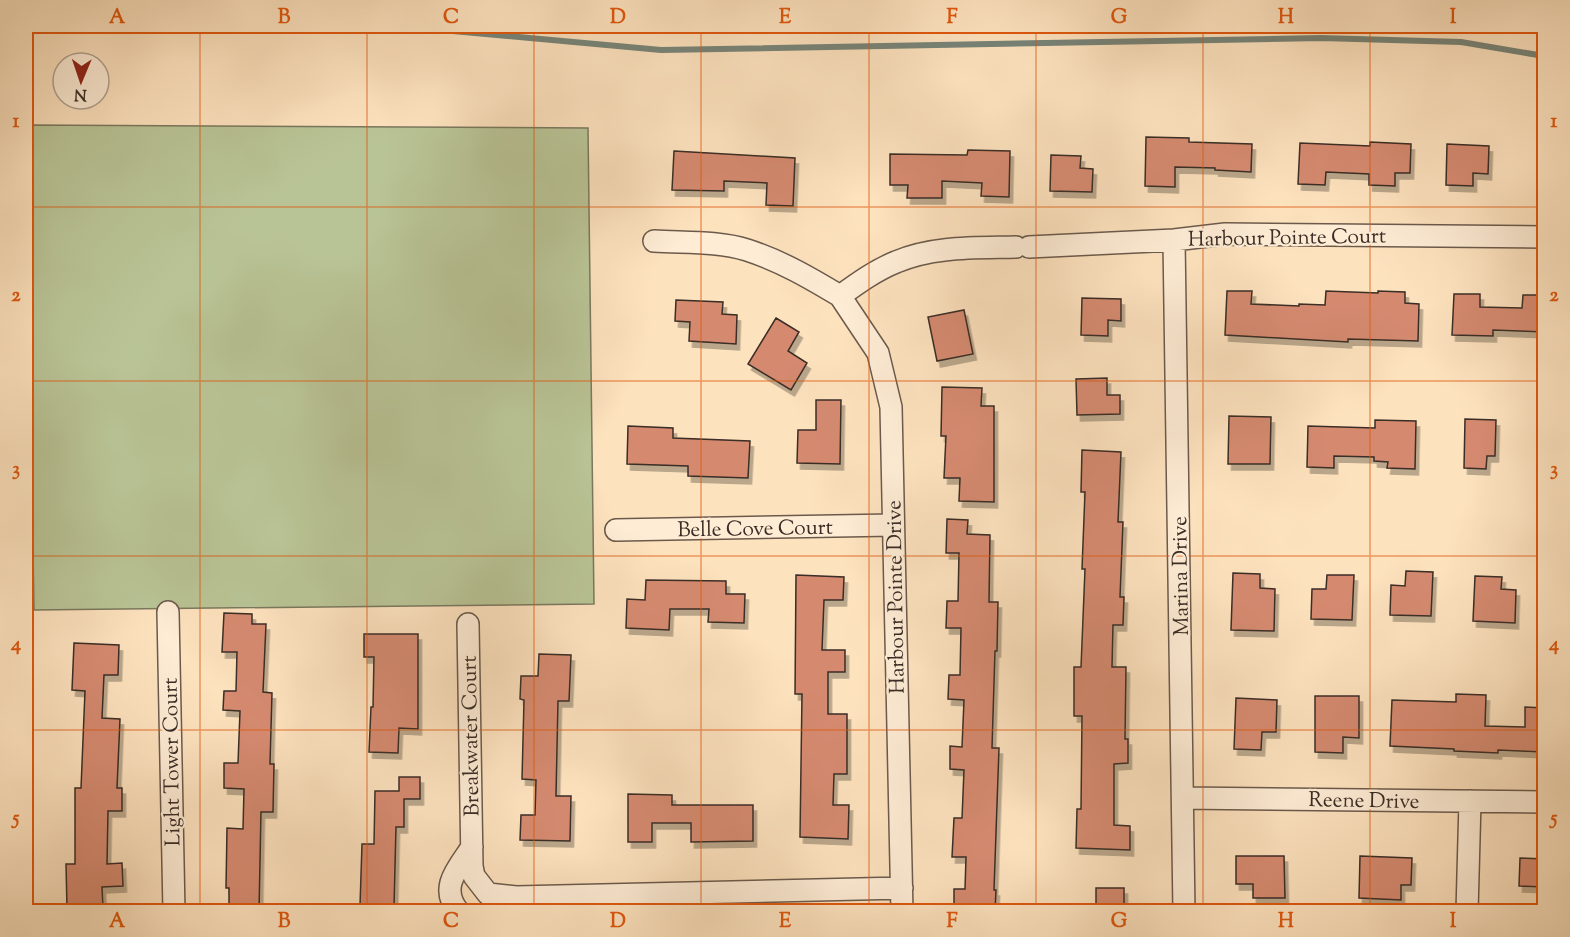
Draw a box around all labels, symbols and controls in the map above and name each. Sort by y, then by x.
text: A [109,4,126,33]
text: B [278,4,291,33]
text: C [443,4,459,33]
text: D [610,4,626,33]
text: E [779,4,792,33]
text: F [946,4,958,33]
text: G [1111,4,1128,33]
text: H [1278,4,1294,33]
text: I [1450,4,1457,33]
north arrow [51,51,111,111]
text: N [74,82,87,105]
text: 1 [13,108,20,137]
text: 1 [1551,108,1558,137]
street label: Harbour Pointe Court [1188,222,1386,256]
text: 2 [11,282,21,311]
text: 2 [1549,282,1559,311]
text: 3 [12,456,20,485]
text: 3 [1550,456,1558,485]
street label: Harbour Pointe Drive [880,500,914,694]
street label: Belle Cove Court [677,514,833,546]
street label: Marina Drive [1166,516,1198,636]
text: 4 [10,631,21,660]
text: 4 [1548,631,1559,660]
street label: Breakwater Court [456,655,488,817]
street label: Light Tower Court [157,677,189,846]
street label: Reene Drive [1308,786,1420,818]
text: 5 [11,805,20,834]
text: 5 [1549,805,1558,834]
text: A [109,908,126,937]
text: B [278,908,291,937]
text: C [443,908,459,937]
text: D [610,908,626,937]
text: E [779,908,792,937]
text: F [946,908,958,937]
text: G [1111,908,1128,937]
text: H [1278,908,1294,937]
text: I [1450,908,1457,937]

